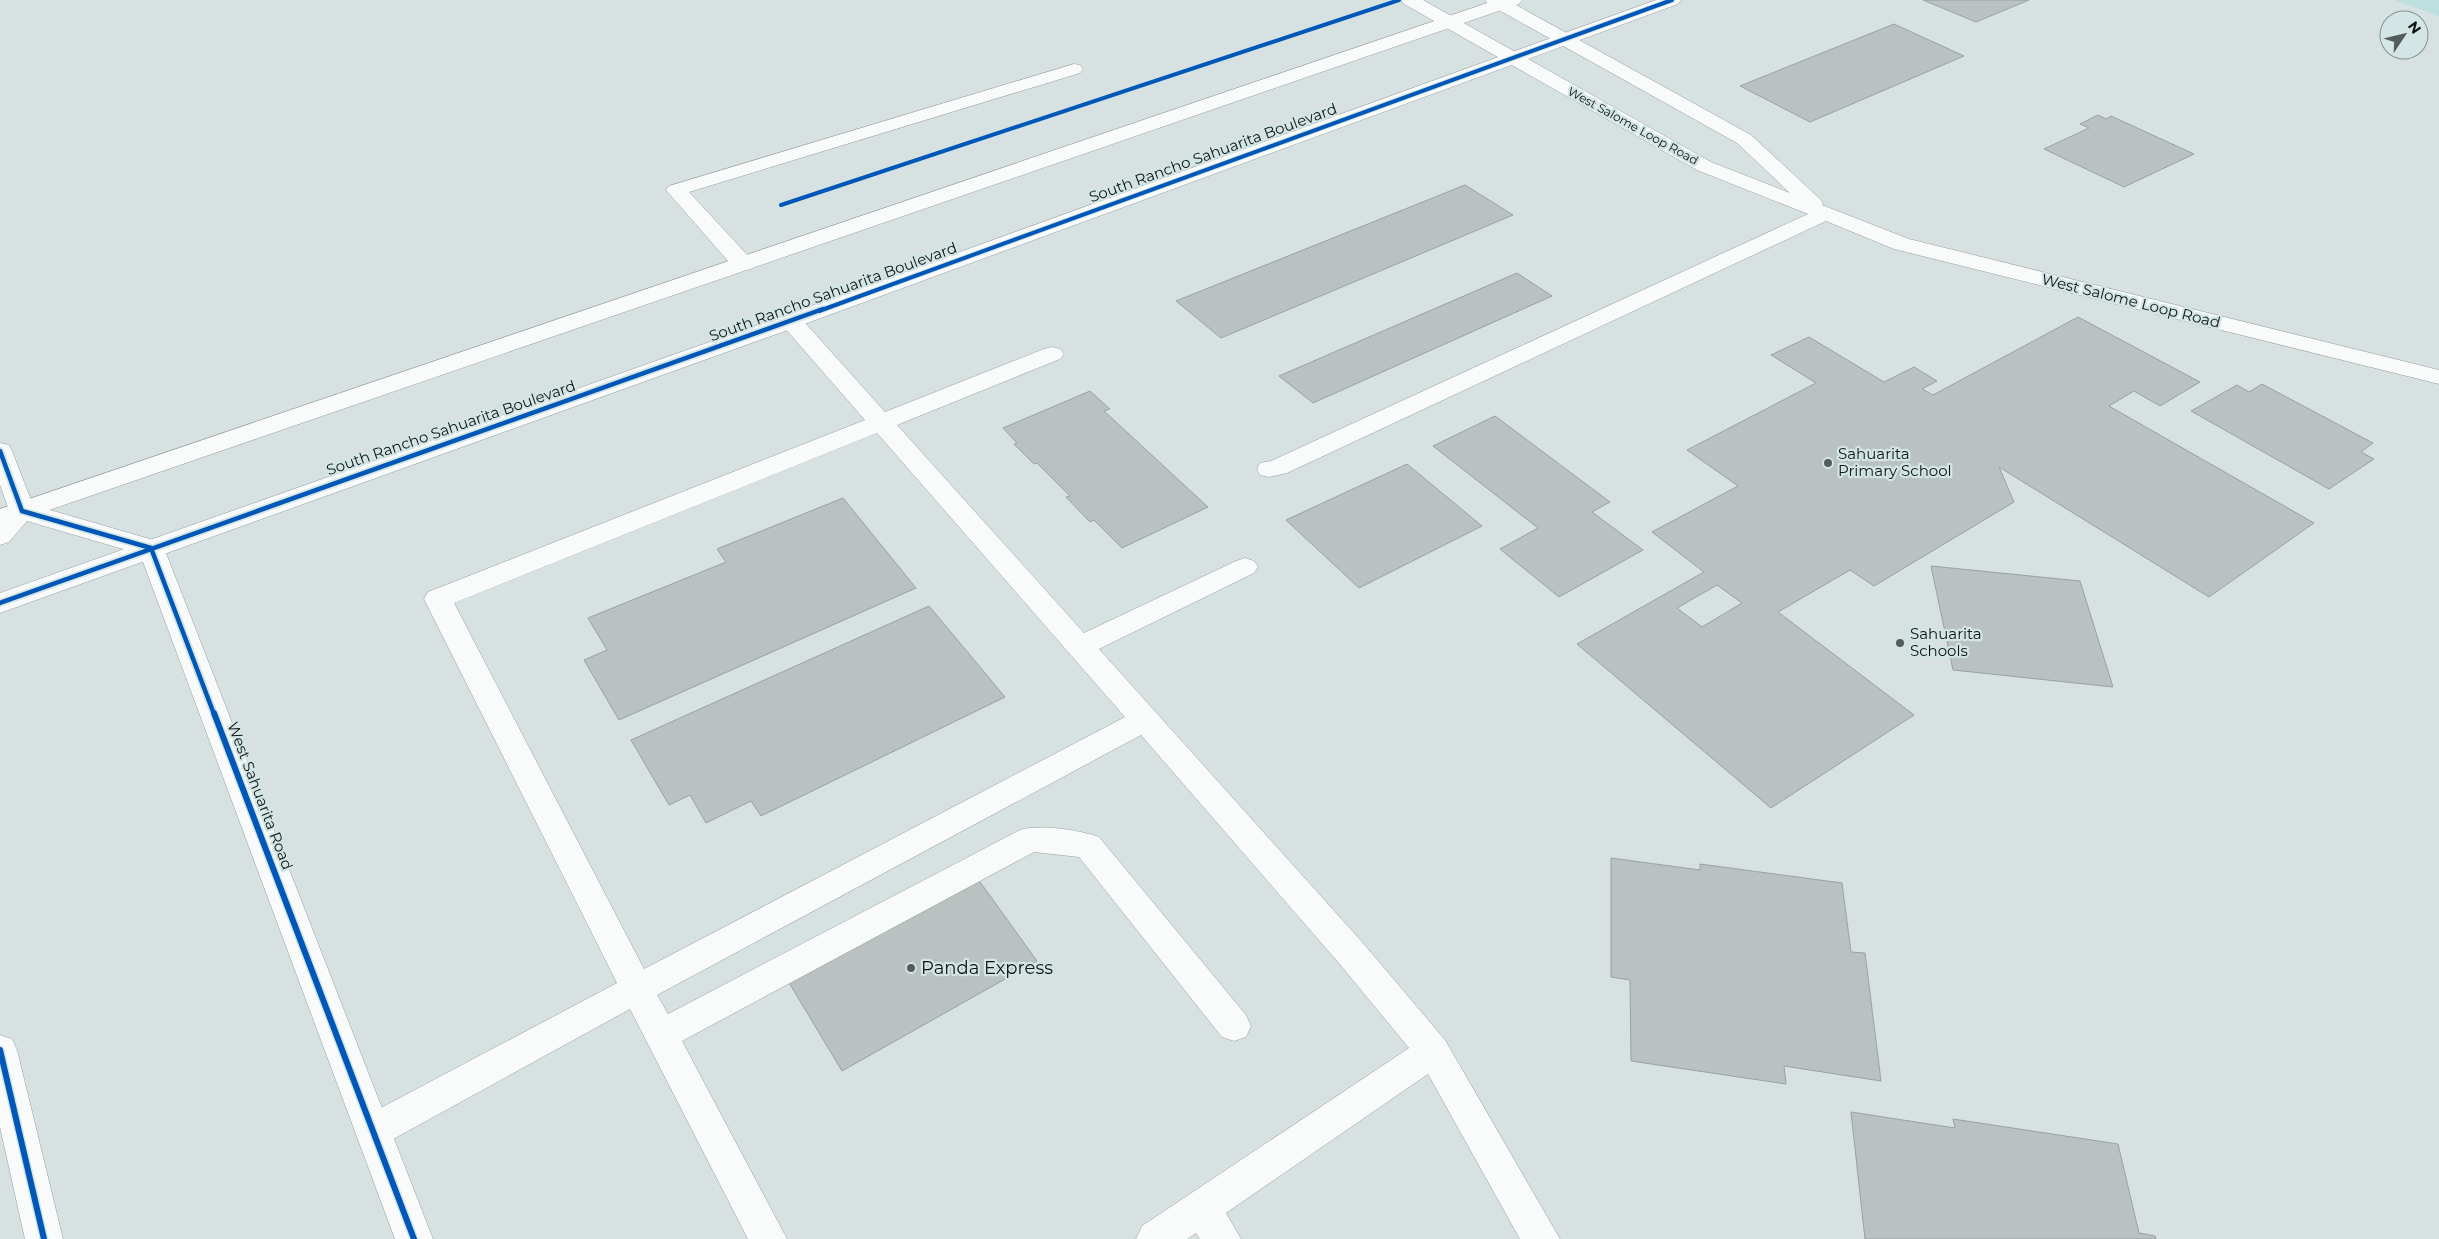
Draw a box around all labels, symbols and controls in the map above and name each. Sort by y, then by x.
north arrow [2379,10,2429,60]
text: N [2404,18,2425,37]
street label: West Salome Loop Road [1565,83,1701,168]
street label: South Rancho Sahuarita Boulevard [1086,99,1339,206]
street label: South Rancho Sahuarita Boulevard [706,238,959,345]
street label: West Salome Loop Road [2040,269,2222,332]
street label: South Rancho Sahuarita Boulevard [324,376,578,479]
place label: Sahuarita Primary School [1838,444,1952,480]
marker: Sahuarita Primary School [1822,457,1834,469]
place label: Sahuarita Schools [1910,624,1982,660]
marker: Sahuarita Schools [1894,637,1906,649]
street label: West Sahuarita Road [223,719,297,873]
place label: Panda Express [921,957,1053,979]
marker: Panda Express [905,962,917,974]

